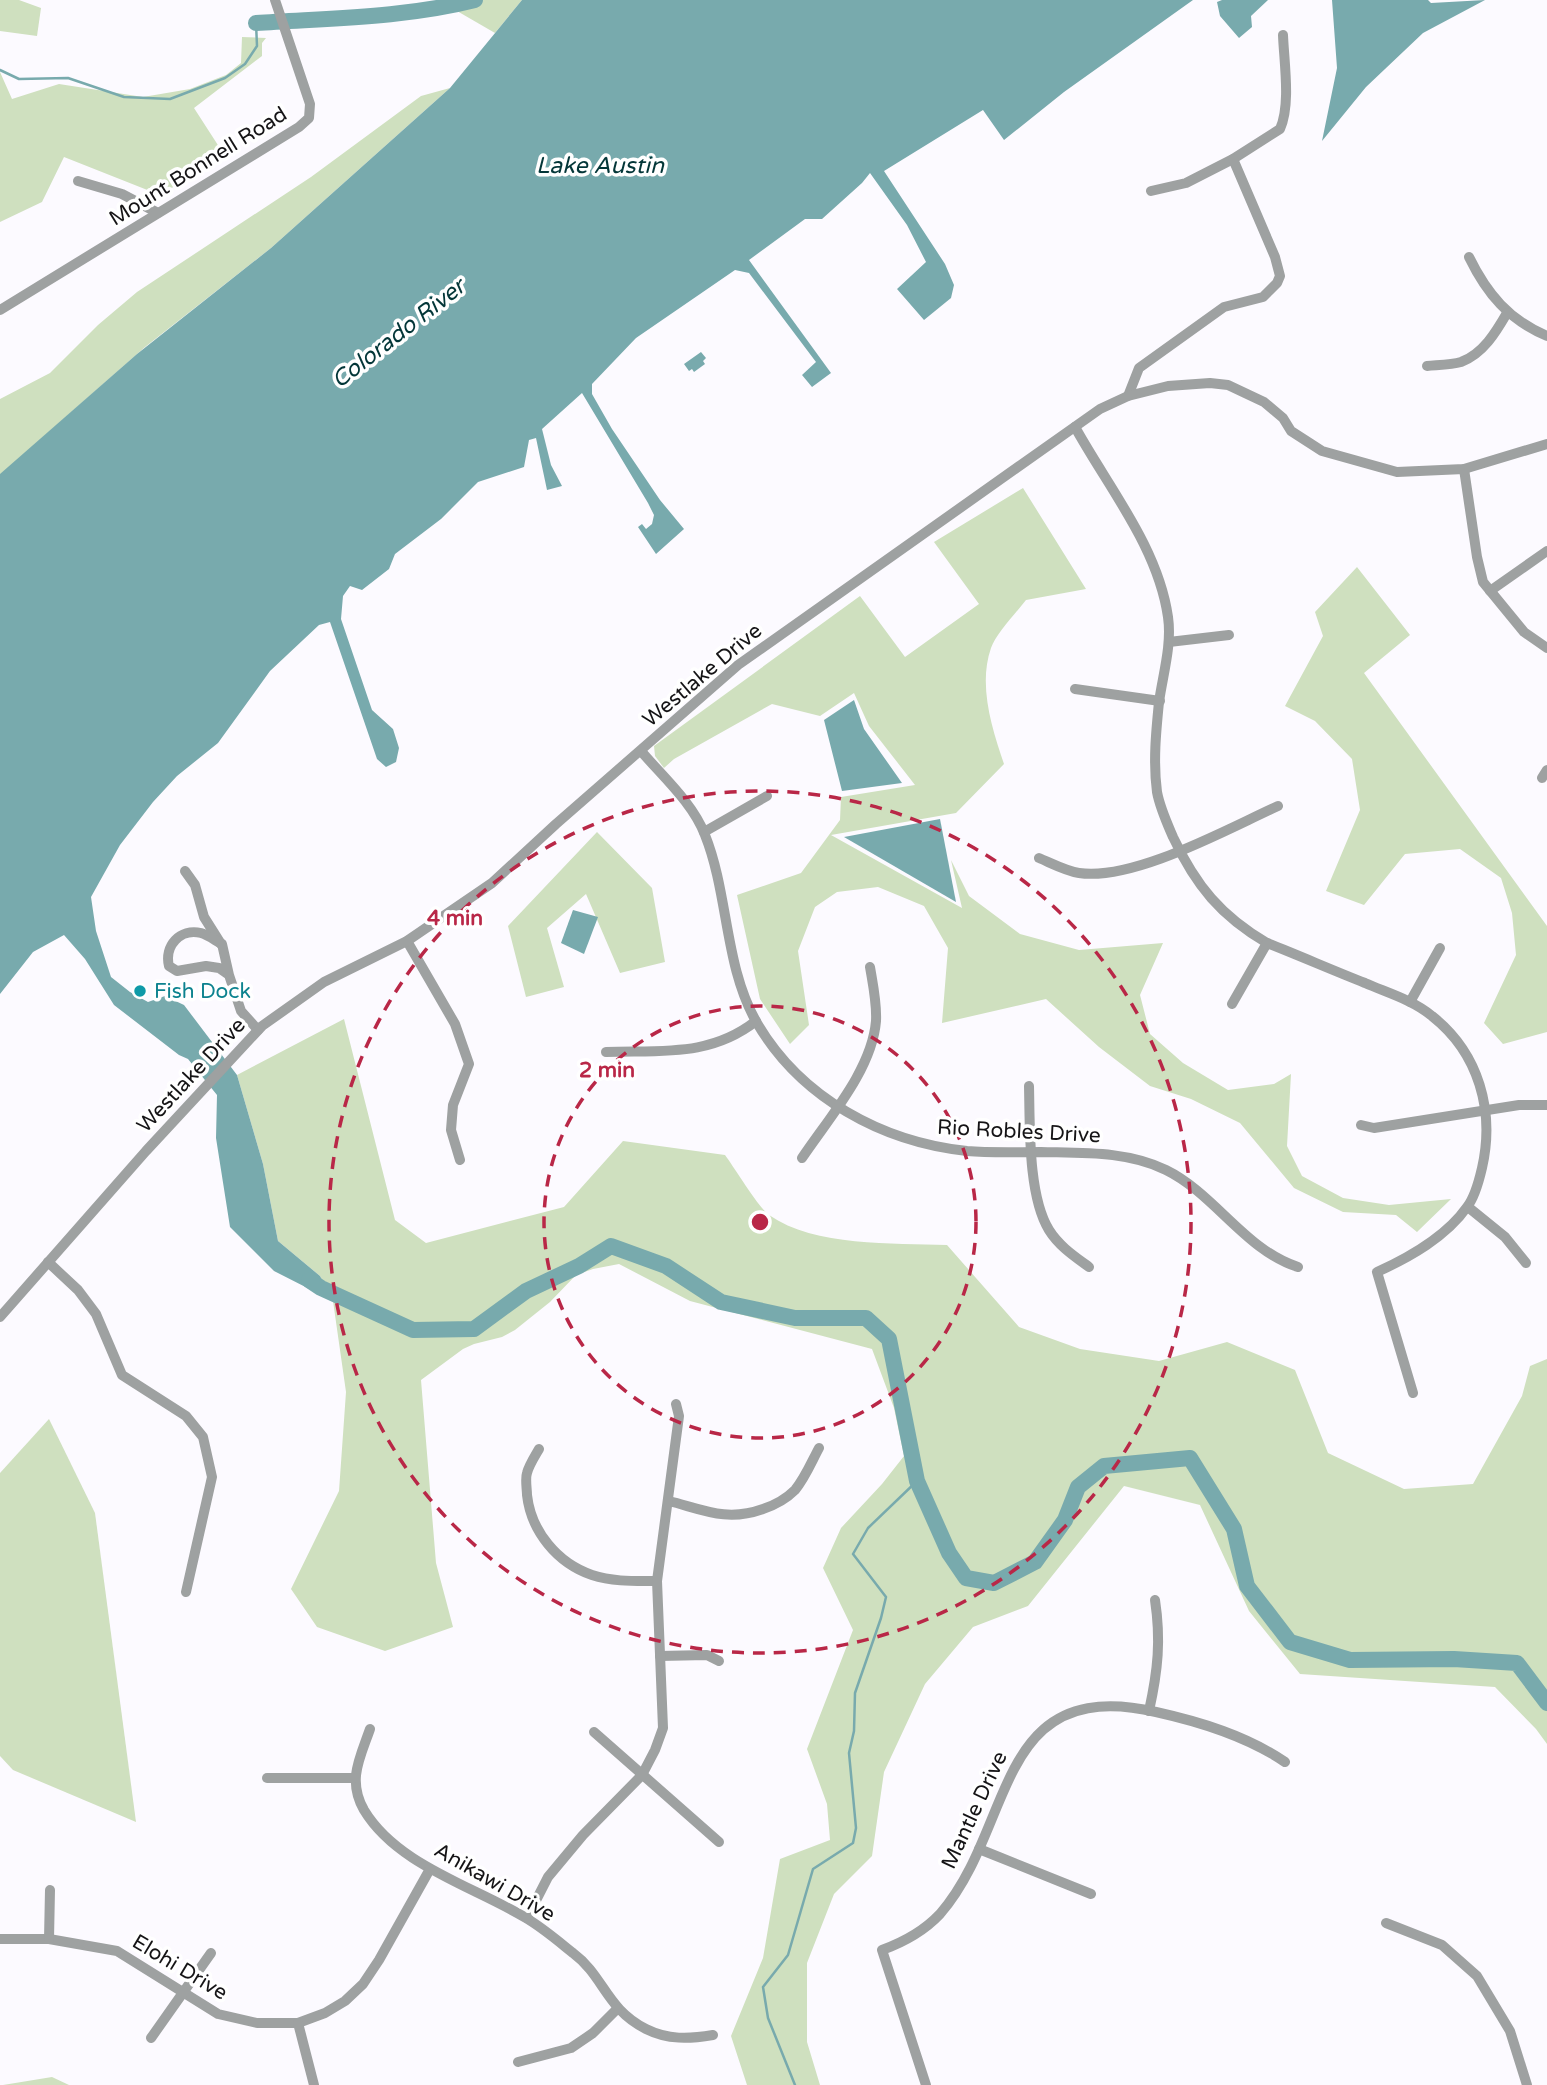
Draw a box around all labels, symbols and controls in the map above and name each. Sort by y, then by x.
street label: Mount Bonnell Road [105,102,292,231]
water label: Lake Austin [536,152,665,180]
water label: Colorado River [326,271,473,395]
street label: Westlake Drive [638,618,767,732]
text: 4 min [427,906,483,931]
place label: Fish Dock [154,979,251,1004]
marker: Fish Dock [132,983,148,999]
street label: Westlake Drive [132,1013,251,1138]
text: 2 min [579,1058,635,1083]
street label: Rio Robles Drive [937,1115,1102,1148]
centre of rings [748,1210,772,1234]
street label: Mantle Drive [936,1747,1013,1873]
street label: Anikawi Drive [430,1838,560,1927]
street label: Elohi Drive [128,1929,232,2006]

